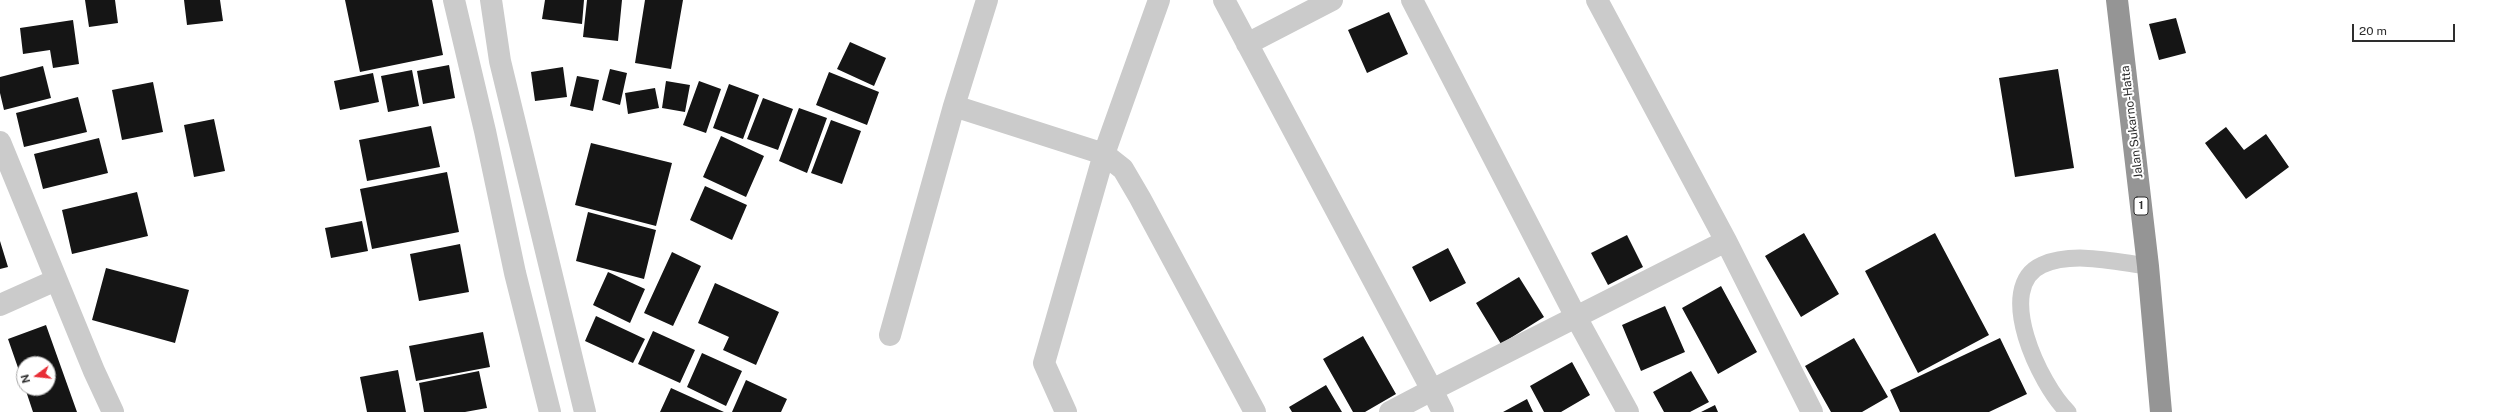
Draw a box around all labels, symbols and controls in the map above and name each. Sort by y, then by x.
scale bar [2354,16,2457,42]
text: 20 m [2359,24,2387,38]
street label: Jalan Sukarno-Hatta [2118,65,2146,179]
road number: 1 [2134,197,2148,215]
north arrow [16,356,56,396]
text: N [18,373,32,385]

